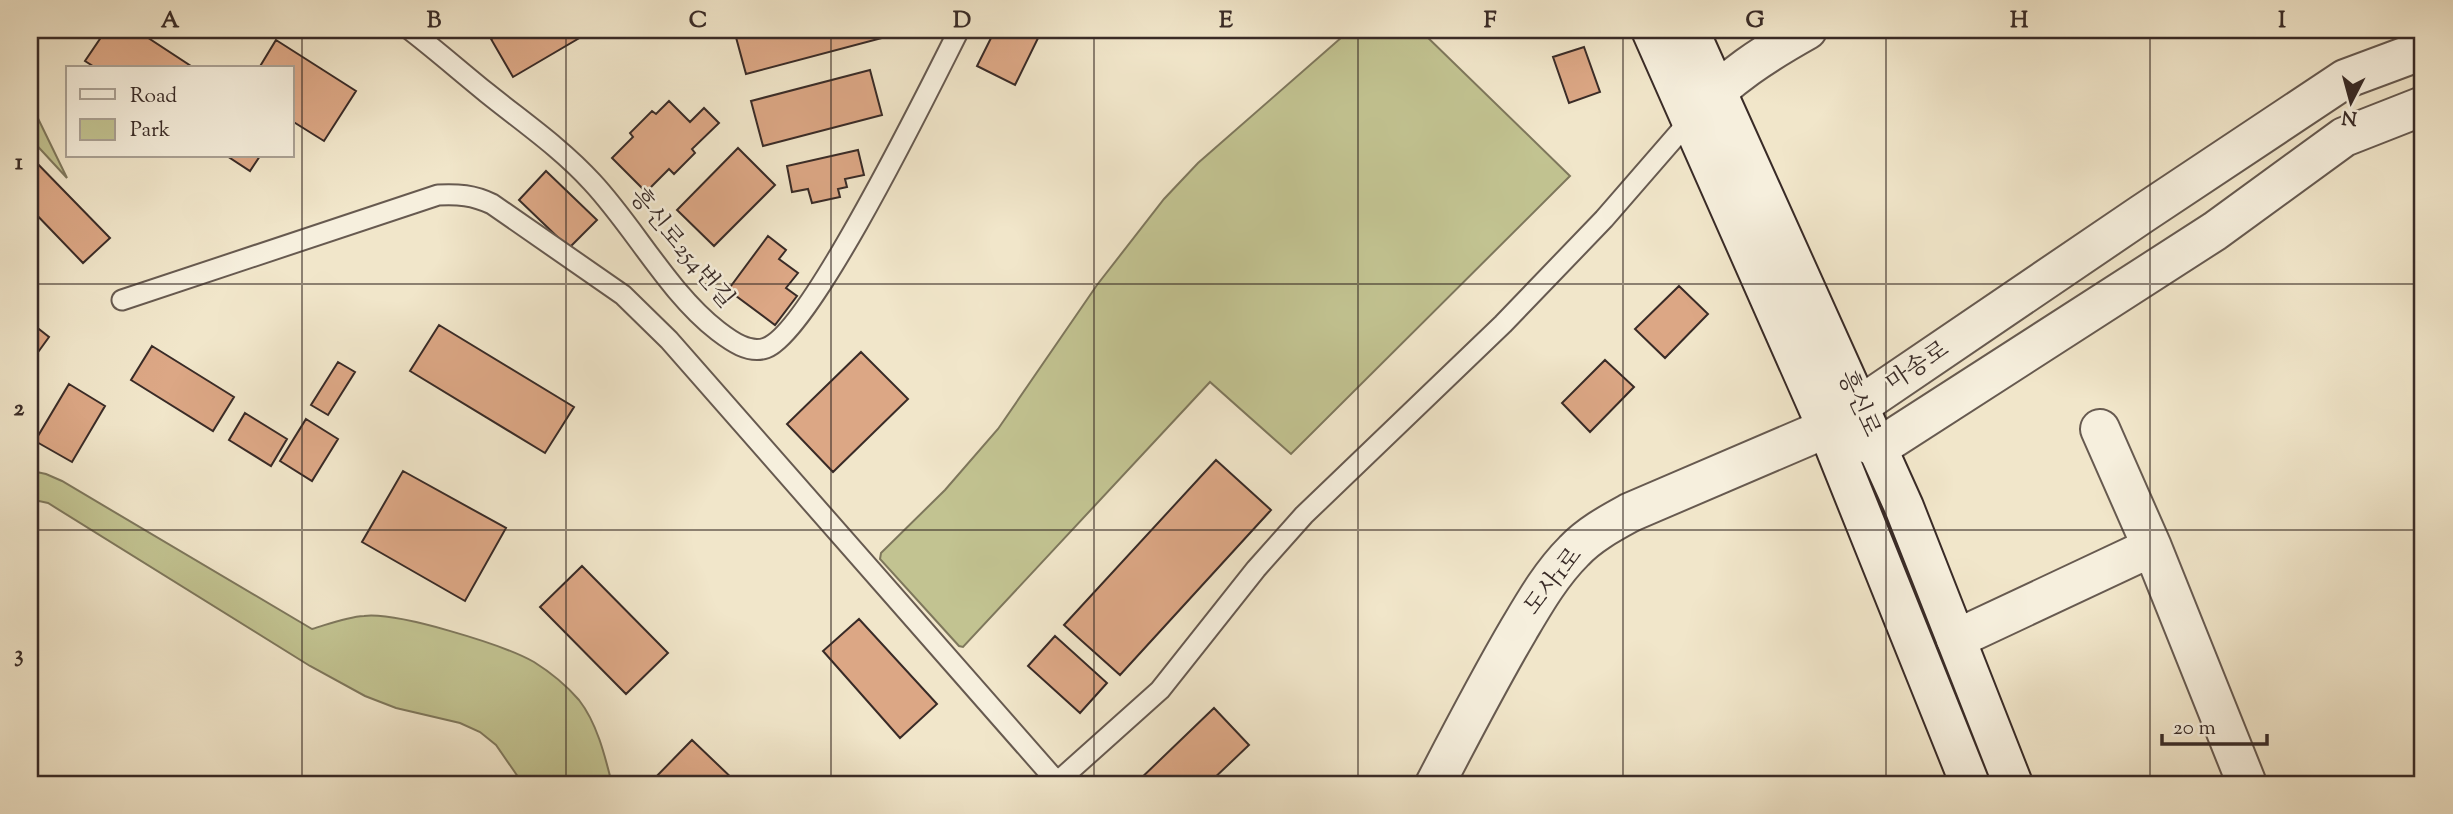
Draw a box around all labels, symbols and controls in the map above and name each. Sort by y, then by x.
text: A [161,5,180,38]
text: B [427,5,442,38]
text: C [689,5,707,38]
text: D [953,5,971,38]
text: E [1219,5,1233,38]
text: F [1484,5,1497,38]
text: G [1746,5,1765,38]
text: H [2010,5,2029,38]
text: I [2278,5,2286,38]
legend [66,66,294,158]
north arrow [2316,66,2386,136]
text: Road [130,82,177,112]
text: N [2341,102,2358,131]
text: Park [130,116,171,146]
text: 1 [15,147,23,180]
street label: 흥신로254번길 [621,182,741,316]
street label: 마송로 [1880,333,1956,401]
street label: 흥신로 [1828,365,1888,443]
text: 2 [14,393,25,426]
street label: 도사1로 [1517,541,1591,623]
text: 3 [14,639,24,672]
scale bar [2162,702,2268,746]
text: 20 m [2173,714,2216,744]

